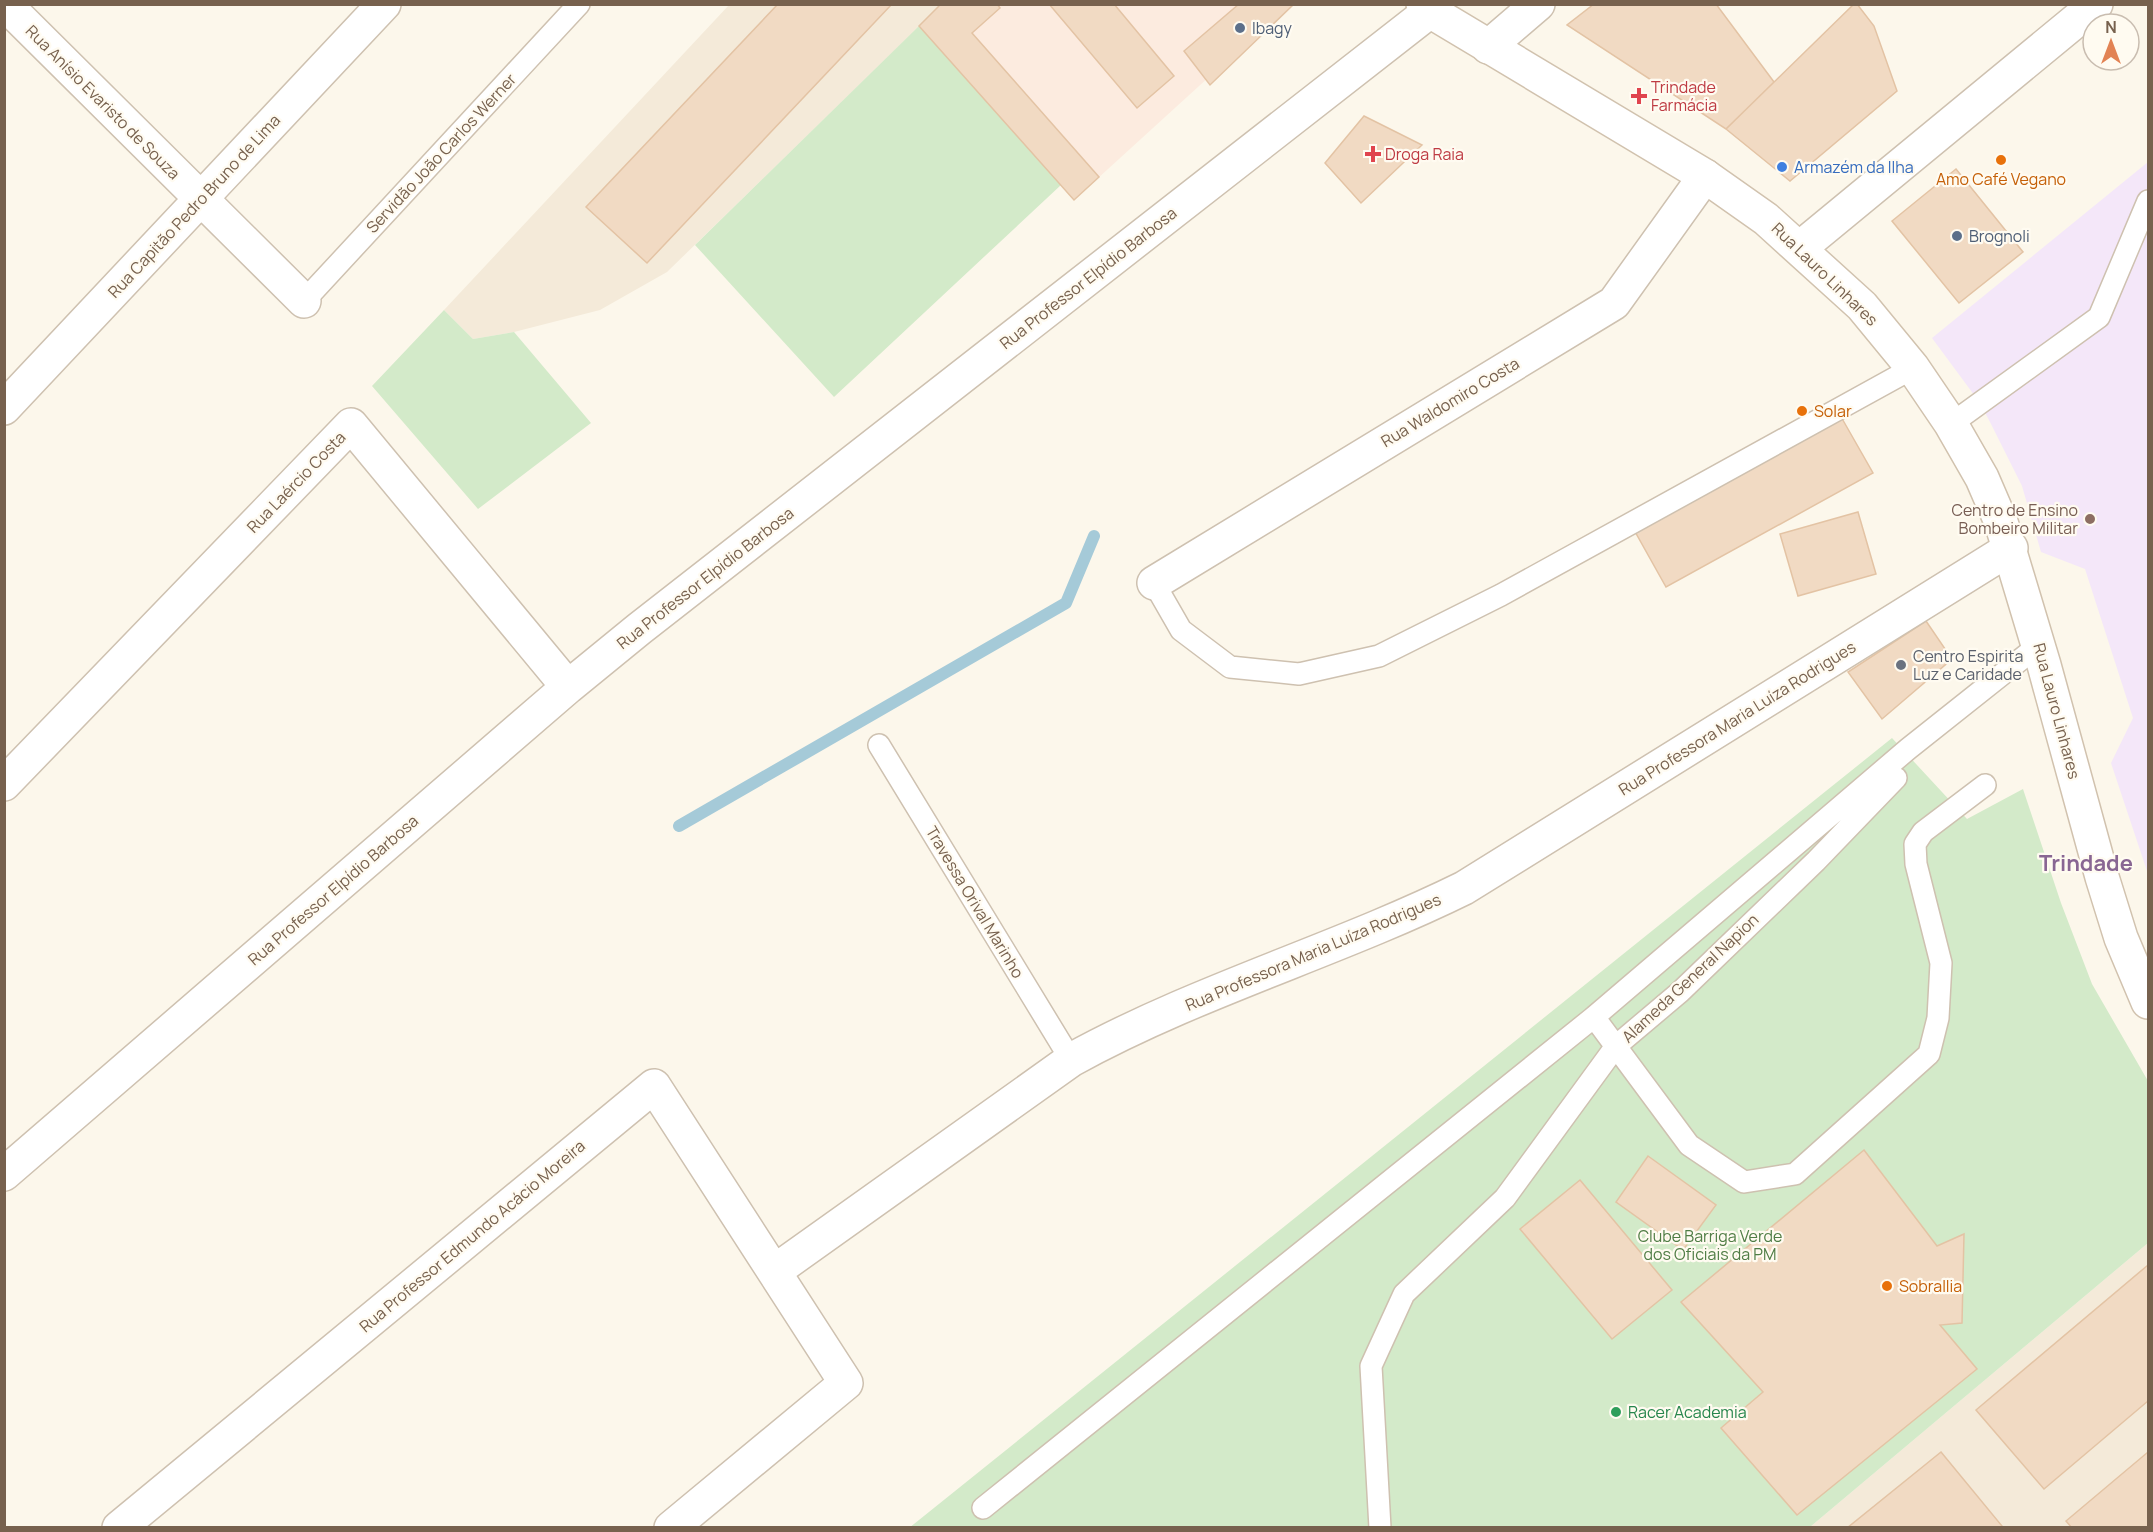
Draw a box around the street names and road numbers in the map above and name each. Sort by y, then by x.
street label: Rua Anísio Evaristo de Souza [21,20,185,184]
street label: Servidão João Carlos Werner [361,68,521,238]
street label: Rua Capitão Pedro Bruno de Lima [103,109,285,303]
street label: Rua Professor Elpídio Barbosa [995,202,1181,354]
street label: Rua Lauro Linhares [1767,218,1883,330]
street label: Rua Waldomiro Costa [1377,352,1523,452]
street label: Rua Laércio Costa [242,426,350,538]
street label: Rua Professor Elpídio Barbosa [612,502,798,654]
street label: Rua Professora Maria Luíza Rodrigues [1614,636,1860,800]
street label: Rua Lauro Linhares [2028,641,2086,781]
street label: Rua Professor Elpídio Barbosa [243,810,423,970]
street label: Travessa Orival Marinho [921,822,1029,982]
street label: Rua Professora Maria Luíza Rodrigues [1182,888,1444,1016]
street label: Alameda General Napion [1617,909,1763,1047]
street label: Rua Professor Edmundo Acácio Moreira [354,1135,590,1337]

